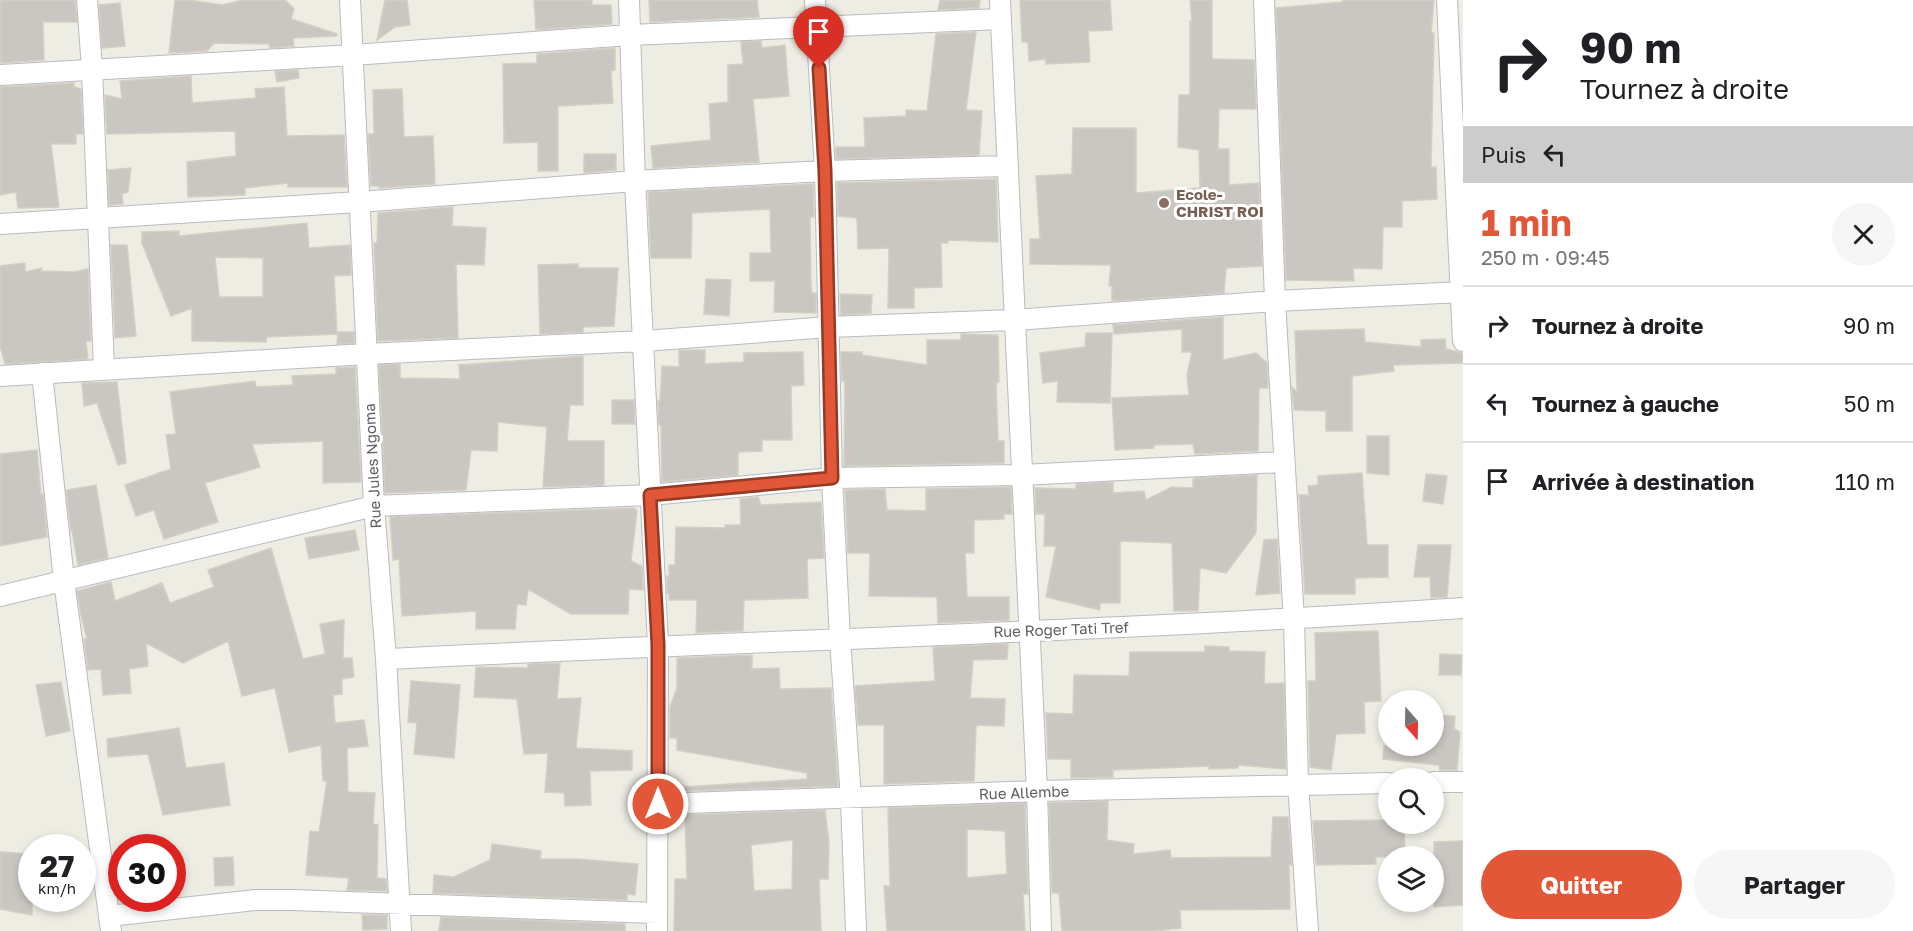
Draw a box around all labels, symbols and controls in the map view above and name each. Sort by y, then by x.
pin [793,6,844,68]
icon: arrive [802,15,835,48]
text: 90 m [1580,22,1681,72]
icon: right [1481,24,1559,102]
text: Tournez à droite [1580,73,1789,105]
icon: left [1538,138,1571,171]
text: Puis [1481,141,1526,168]
place label: Ecole- CHRIST ROI [1176,185,1264,220]
marker: Ecole- CHRIST ROI [1157,196,1171,210]
text: 1 min [1481,201,1572,244]
button: close [1832,203,1895,266]
text: 250 m · 09:45 [1481,245,1610,269]
icon: right [1481,309,1514,342]
text: Tournez à droite [1532,312,1703,339]
text: 90 m [1843,312,1895,339]
icon: left [1481,387,1514,420]
text: Tournez à gauche [1532,390,1719,417]
text: 50 m [1844,390,1895,417]
street label: Rue Jules Ngoma [360,403,384,529]
icon: arrive [1481,465,1514,498]
text: Arrivée à destination [1532,468,1754,495]
text: 110 m [1835,468,1895,495]
street label: Rue Roger Tati Tref [993,618,1130,640]
north arrow [1378,690,1444,756]
map controls [1378,690,1444,912]
button: search [1378,768,1444,834]
position arrow [626,772,690,836]
street label: Rue Allembe [978,781,1070,803]
speed limit sign: 30 [108,834,186,912]
button: layers [1378,846,1444,912]
text: 27 [40,848,74,884]
button: Quitter [1481,850,1682,919]
button: Partager [1694,850,1895,919]
text: km/h [38,879,76,897]

